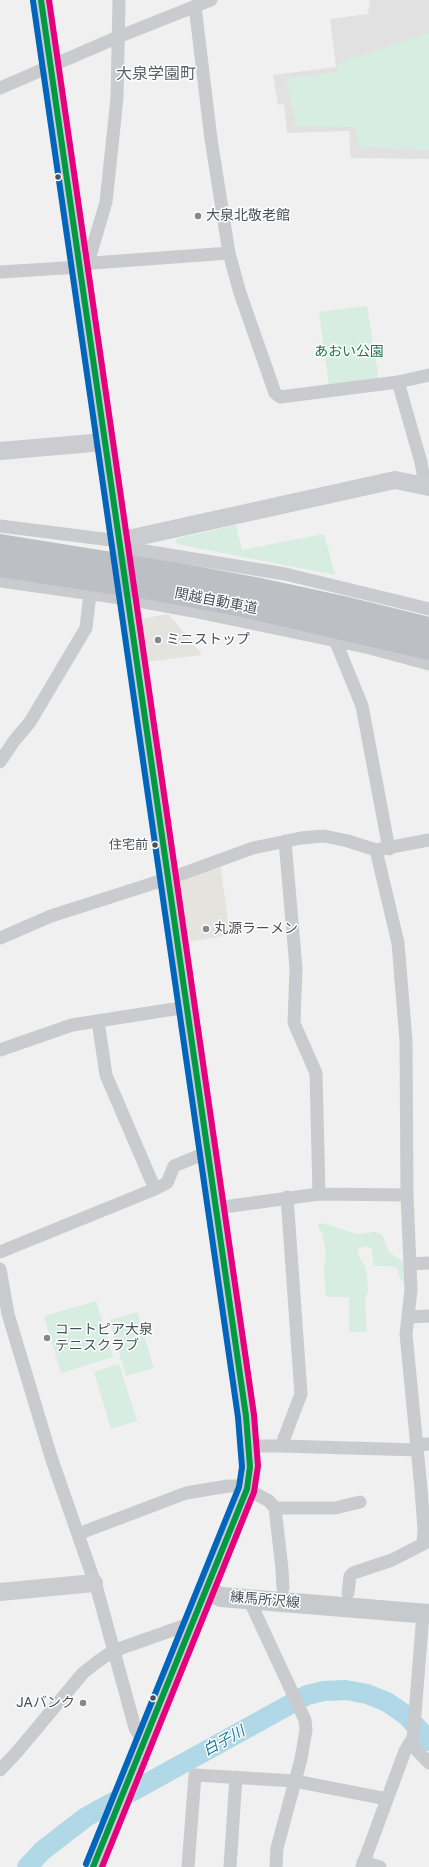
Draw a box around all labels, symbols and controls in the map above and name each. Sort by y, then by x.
district label: 大泉学園町 [116,64,196,84]
unlabelled marker [53,172,63,182]
place label: 大泉北敬老館 [206,208,290,224]
marker: 大泉北敬老館 [193,211,203,221]
park label: あおい公園 [314,344,384,360]
street label: 関越自動車道 [173,585,259,617]
place label: ミニストップ [166,632,250,648]
marker: ミニストップ [153,635,163,645]
place label: 住宅前 [109,837,148,853]
marker: 住宅前 [150,840,160,850]
place label: 丸源ラーメン [214,921,298,937]
marker: 丸源ラーメン [201,924,211,934]
place label: コートピア大泉 テニスクラブ [55,1322,153,1354]
marker: コートピア大泉 テニスクラブ [42,1333,52,1343]
street label: 練馬所沢線 [229,1589,301,1611]
unlabelled marker [148,1693,158,1703]
place label: JAバンク [16,1695,75,1711]
marker: JAバンク [78,1698,88,1708]
water label: 白子川 [200,1722,248,1760]

